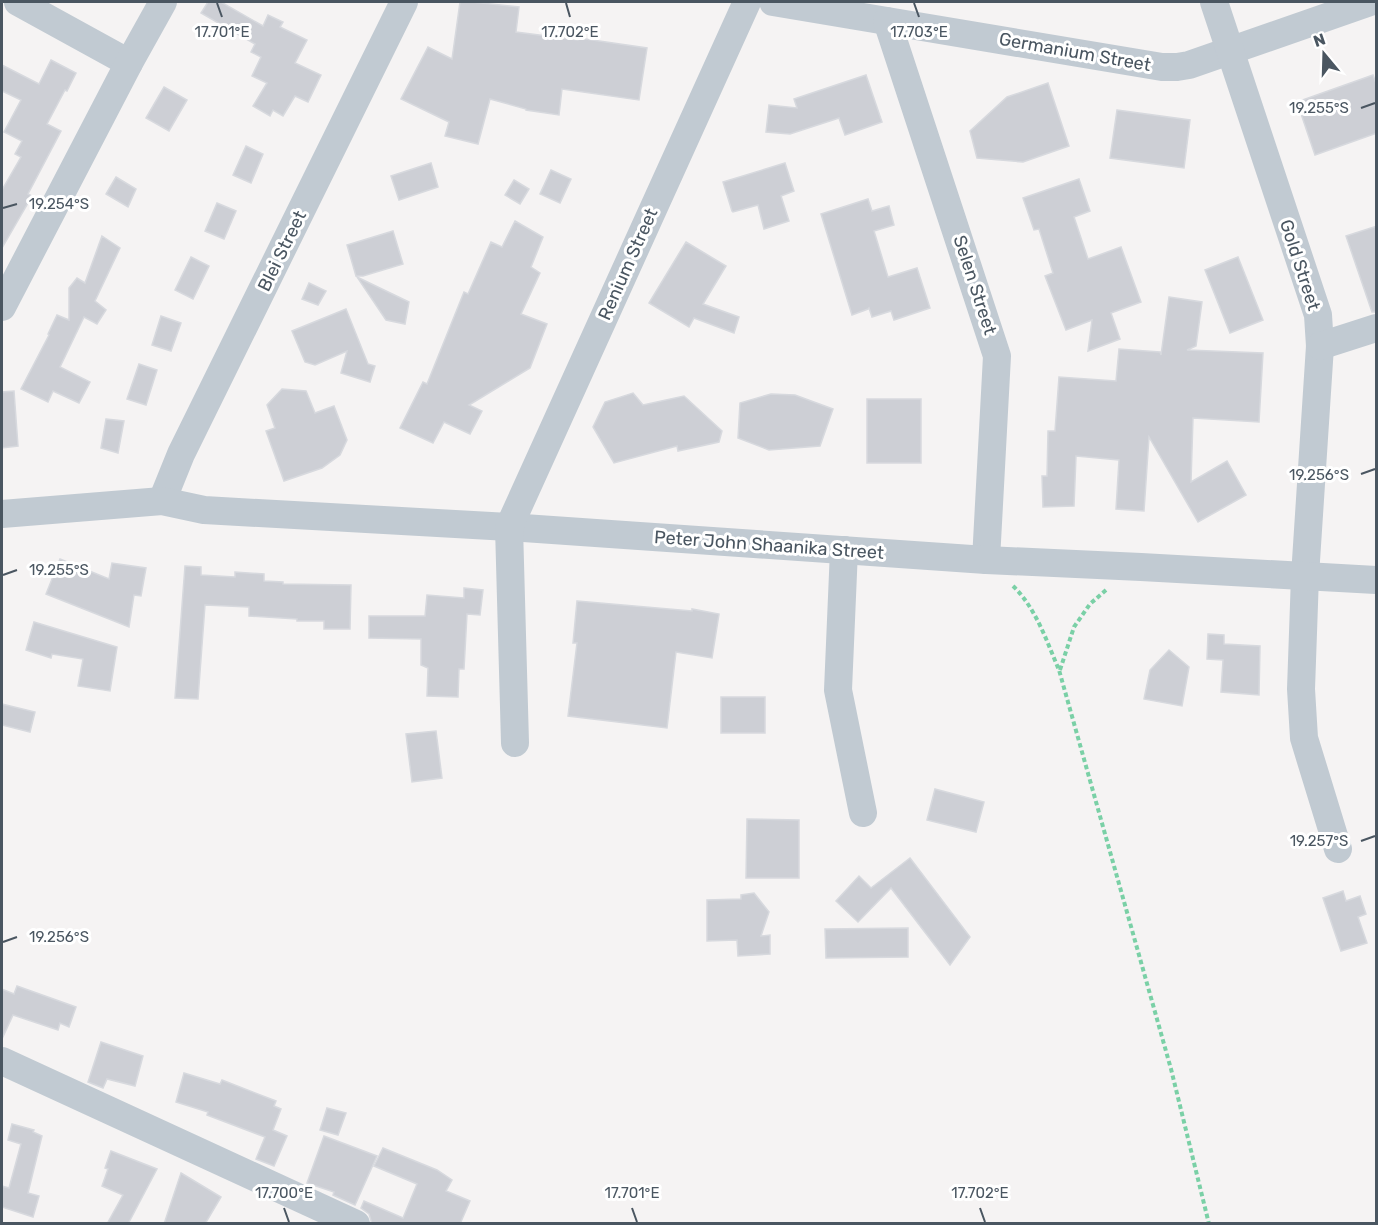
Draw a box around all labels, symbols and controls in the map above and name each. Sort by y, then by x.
text: 17.701°E [194,23,250,41]
text: 17.702°E [541,23,599,41]
text: 17.703°E [890,23,948,41]
north arrow [1294,24,1354,84]
street label: Germanium Street [997,28,1153,76]
text: N [1311,29,1328,51]
text: 19.255°S [1289,99,1349,117]
text: 19.254°S [29,195,89,213]
street label: Renium Street [593,205,663,323]
street label: Blei Street [253,207,311,295]
street label: Gold Street [1275,217,1325,313]
street label: Selen Street [949,233,1001,337]
text: 19.256°S [1289,466,1349,484]
street label: Peter John Shaanika Street [653,526,885,564]
text: 19.255°S [29,561,89,579]
text: 19.257°S [1290,832,1348,850]
text: 19.256°S [29,928,89,946]
text: 17.700°E [255,1184,313,1202]
text: 17.701°E [604,1184,660,1202]
text: 17.702°E [951,1184,1009,1202]

